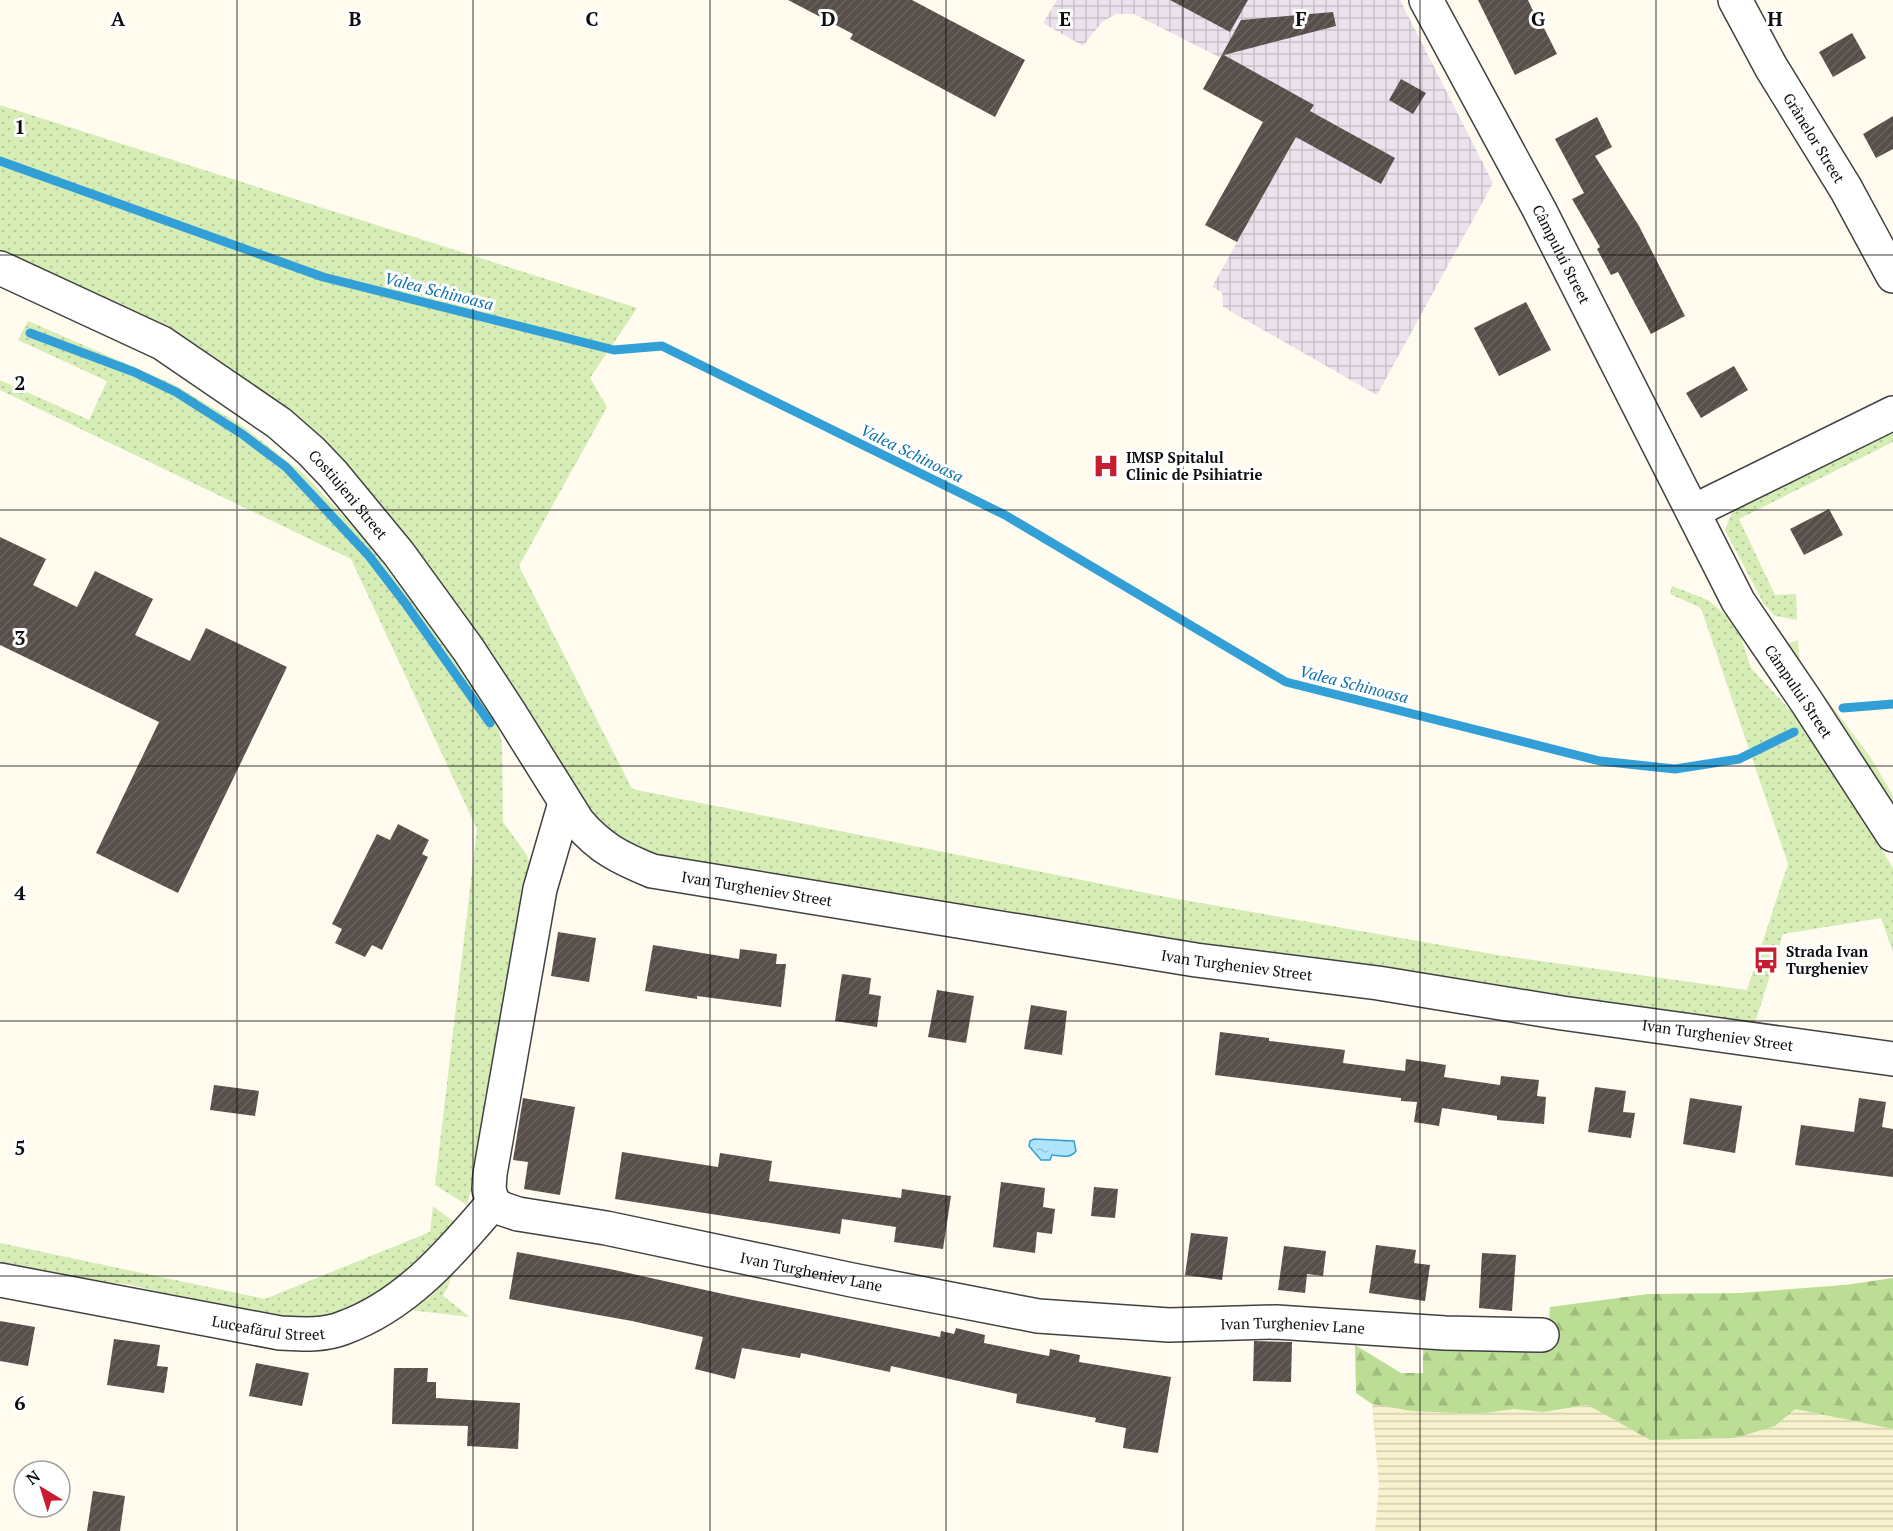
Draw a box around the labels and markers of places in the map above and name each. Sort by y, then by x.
place label: IMSP Spitalul Clinic de Psihiatrie [1126,447,1262,484]
hospital icon: IMSP Spitalul Clinic de Psihiatrie [1091,451,1121,481]
place label: Strada Ivan Turgheniev [1786,941,1869,978]
bus stop icon: Strada Ivan Turgheniev [1751,945,1781,975]

